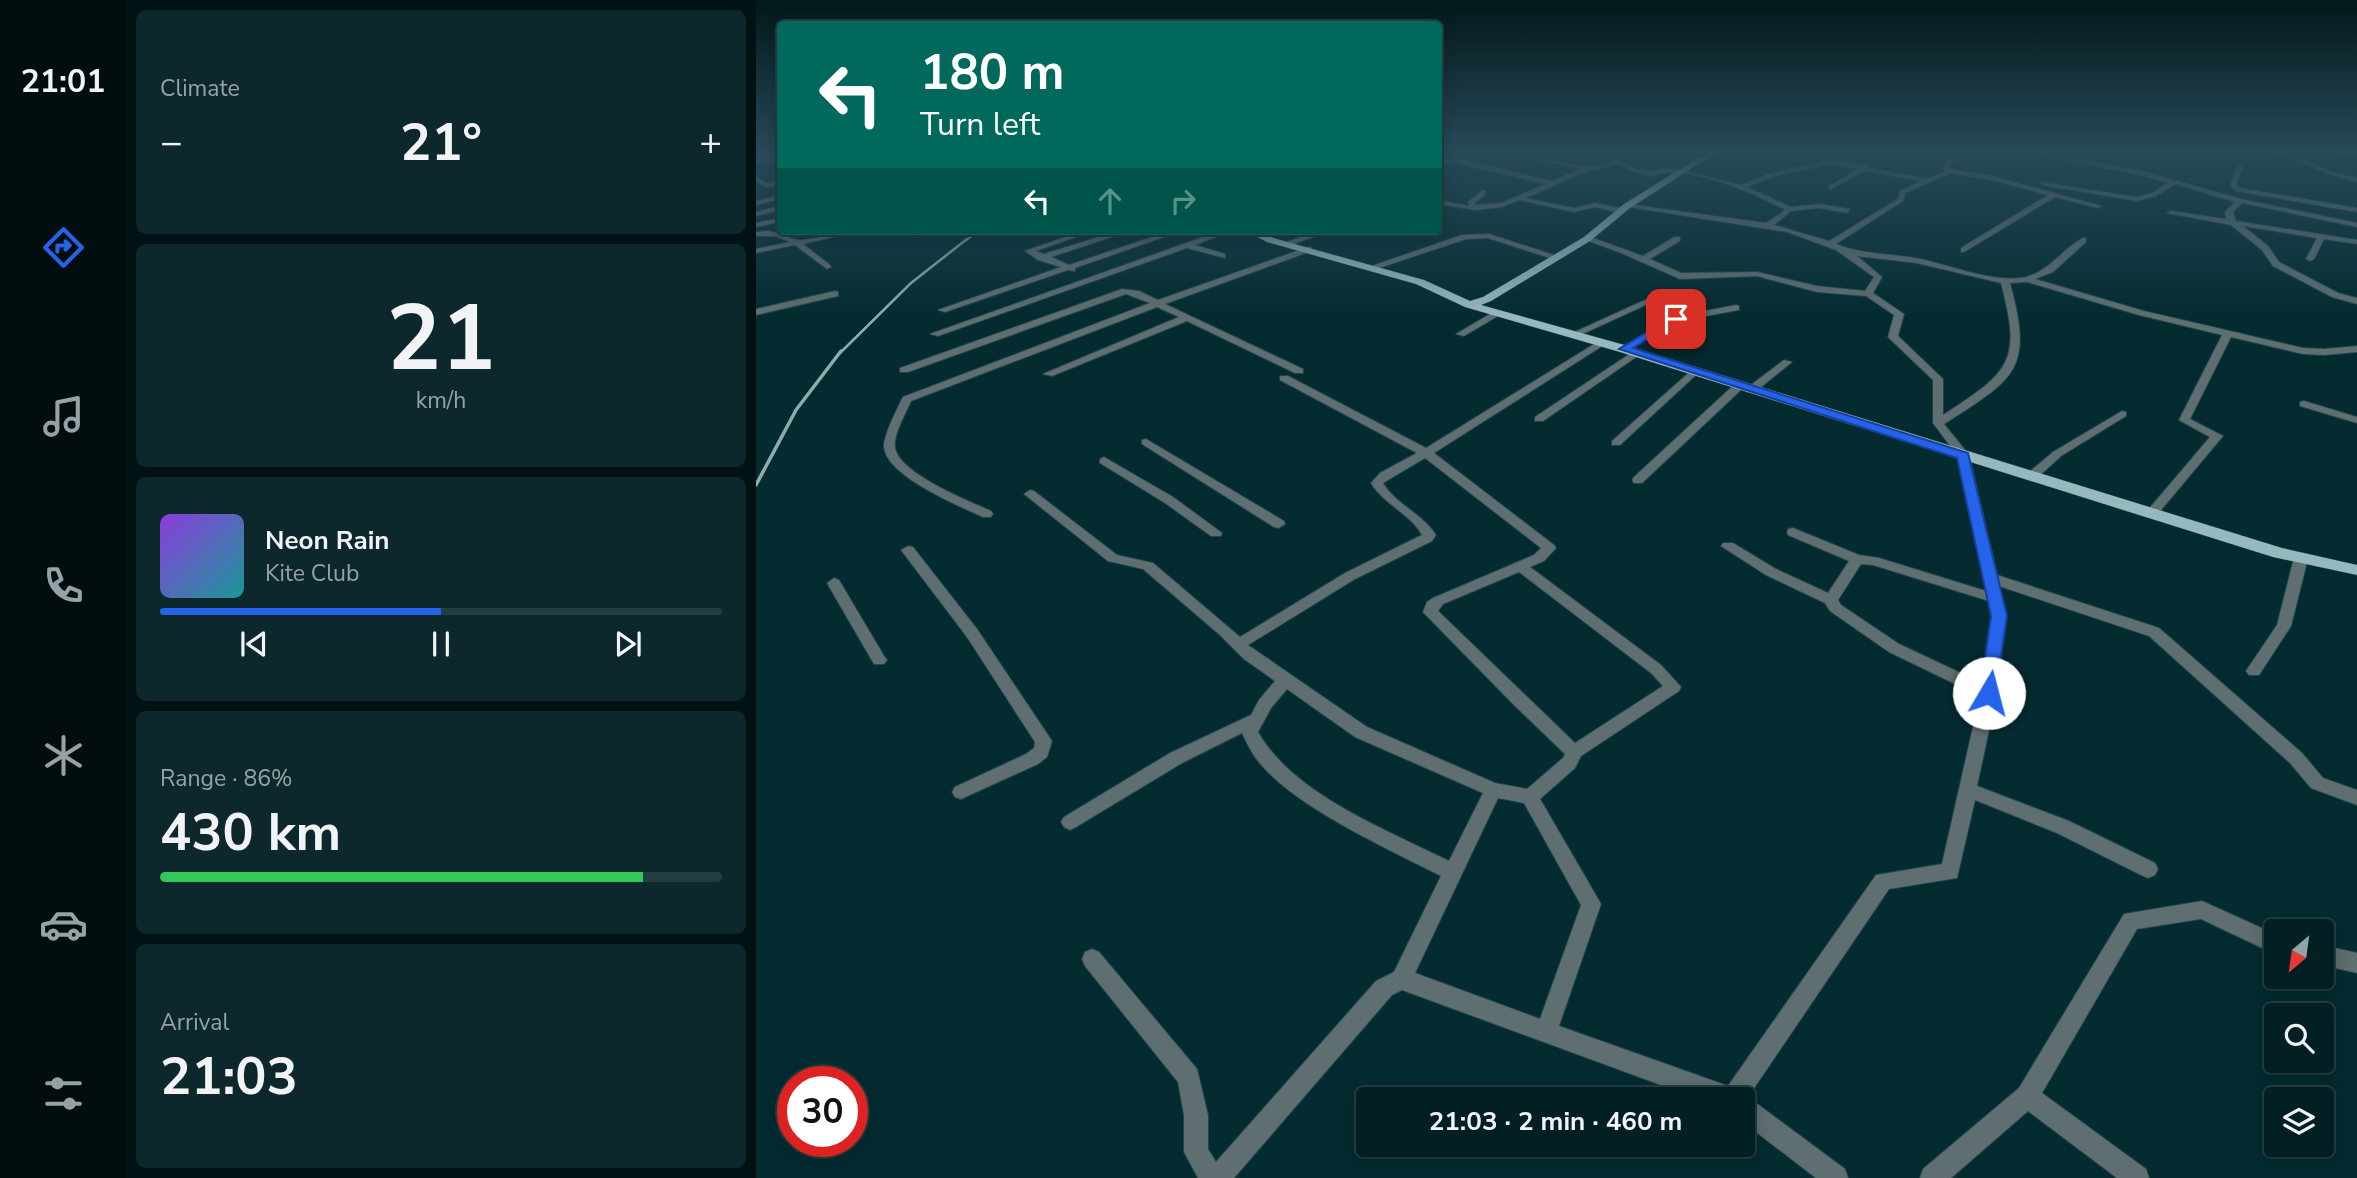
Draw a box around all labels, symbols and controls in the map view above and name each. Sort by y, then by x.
text: 180 m [920,39,1064,106]
icon: left [805,49,896,140]
text: 21:01 [21,60,105,103]
text: Climate [160,73,240,104]
text: Turn left [920,103,1040,146]
text: 21° [400,107,482,178]
text: − [160,117,183,168]
text: + [699,117,722,168]
icon: left [1018,182,1056,220]
icon: ahead [1091,182,1129,220]
icon: right [1164,182,1202,220]
icon: directions [39,223,88,272]
text: 21 [386,277,496,401]
pin [1646,289,1706,349]
icon: arrive [1657,300,1695,338]
text: km/h [416,385,466,416]
icon: music [39,392,88,441]
text: Neon Rain [265,523,390,558]
text: Kite Club [265,558,359,589]
icon: phone [39,561,88,610]
icon: previous [235,625,273,663]
icon: pause [422,625,460,663]
icon: next [609,625,647,663]
position arrow [1952,656,2026,730]
icon: climate [39,731,88,780]
text: Range · 86% [160,763,292,794]
text: 430 km [160,797,341,868]
icon: car [39,900,88,949]
north arrow [2264,919,2334,989]
map controls [2264,919,2334,1157]
button: search [2264,1003,2334,1073]
text: Arrival [160,1007,229,1038]
text: 21:03 [160,1041,298,1112]
speed limit sign: 30 [777,1066,868,1157]
icon: filters [39,1069,88,1118]
button: layers [2264,1087,2334,1157]
text: 21:03 · 2 min · 460 m [1429,1104,1682,1139]

